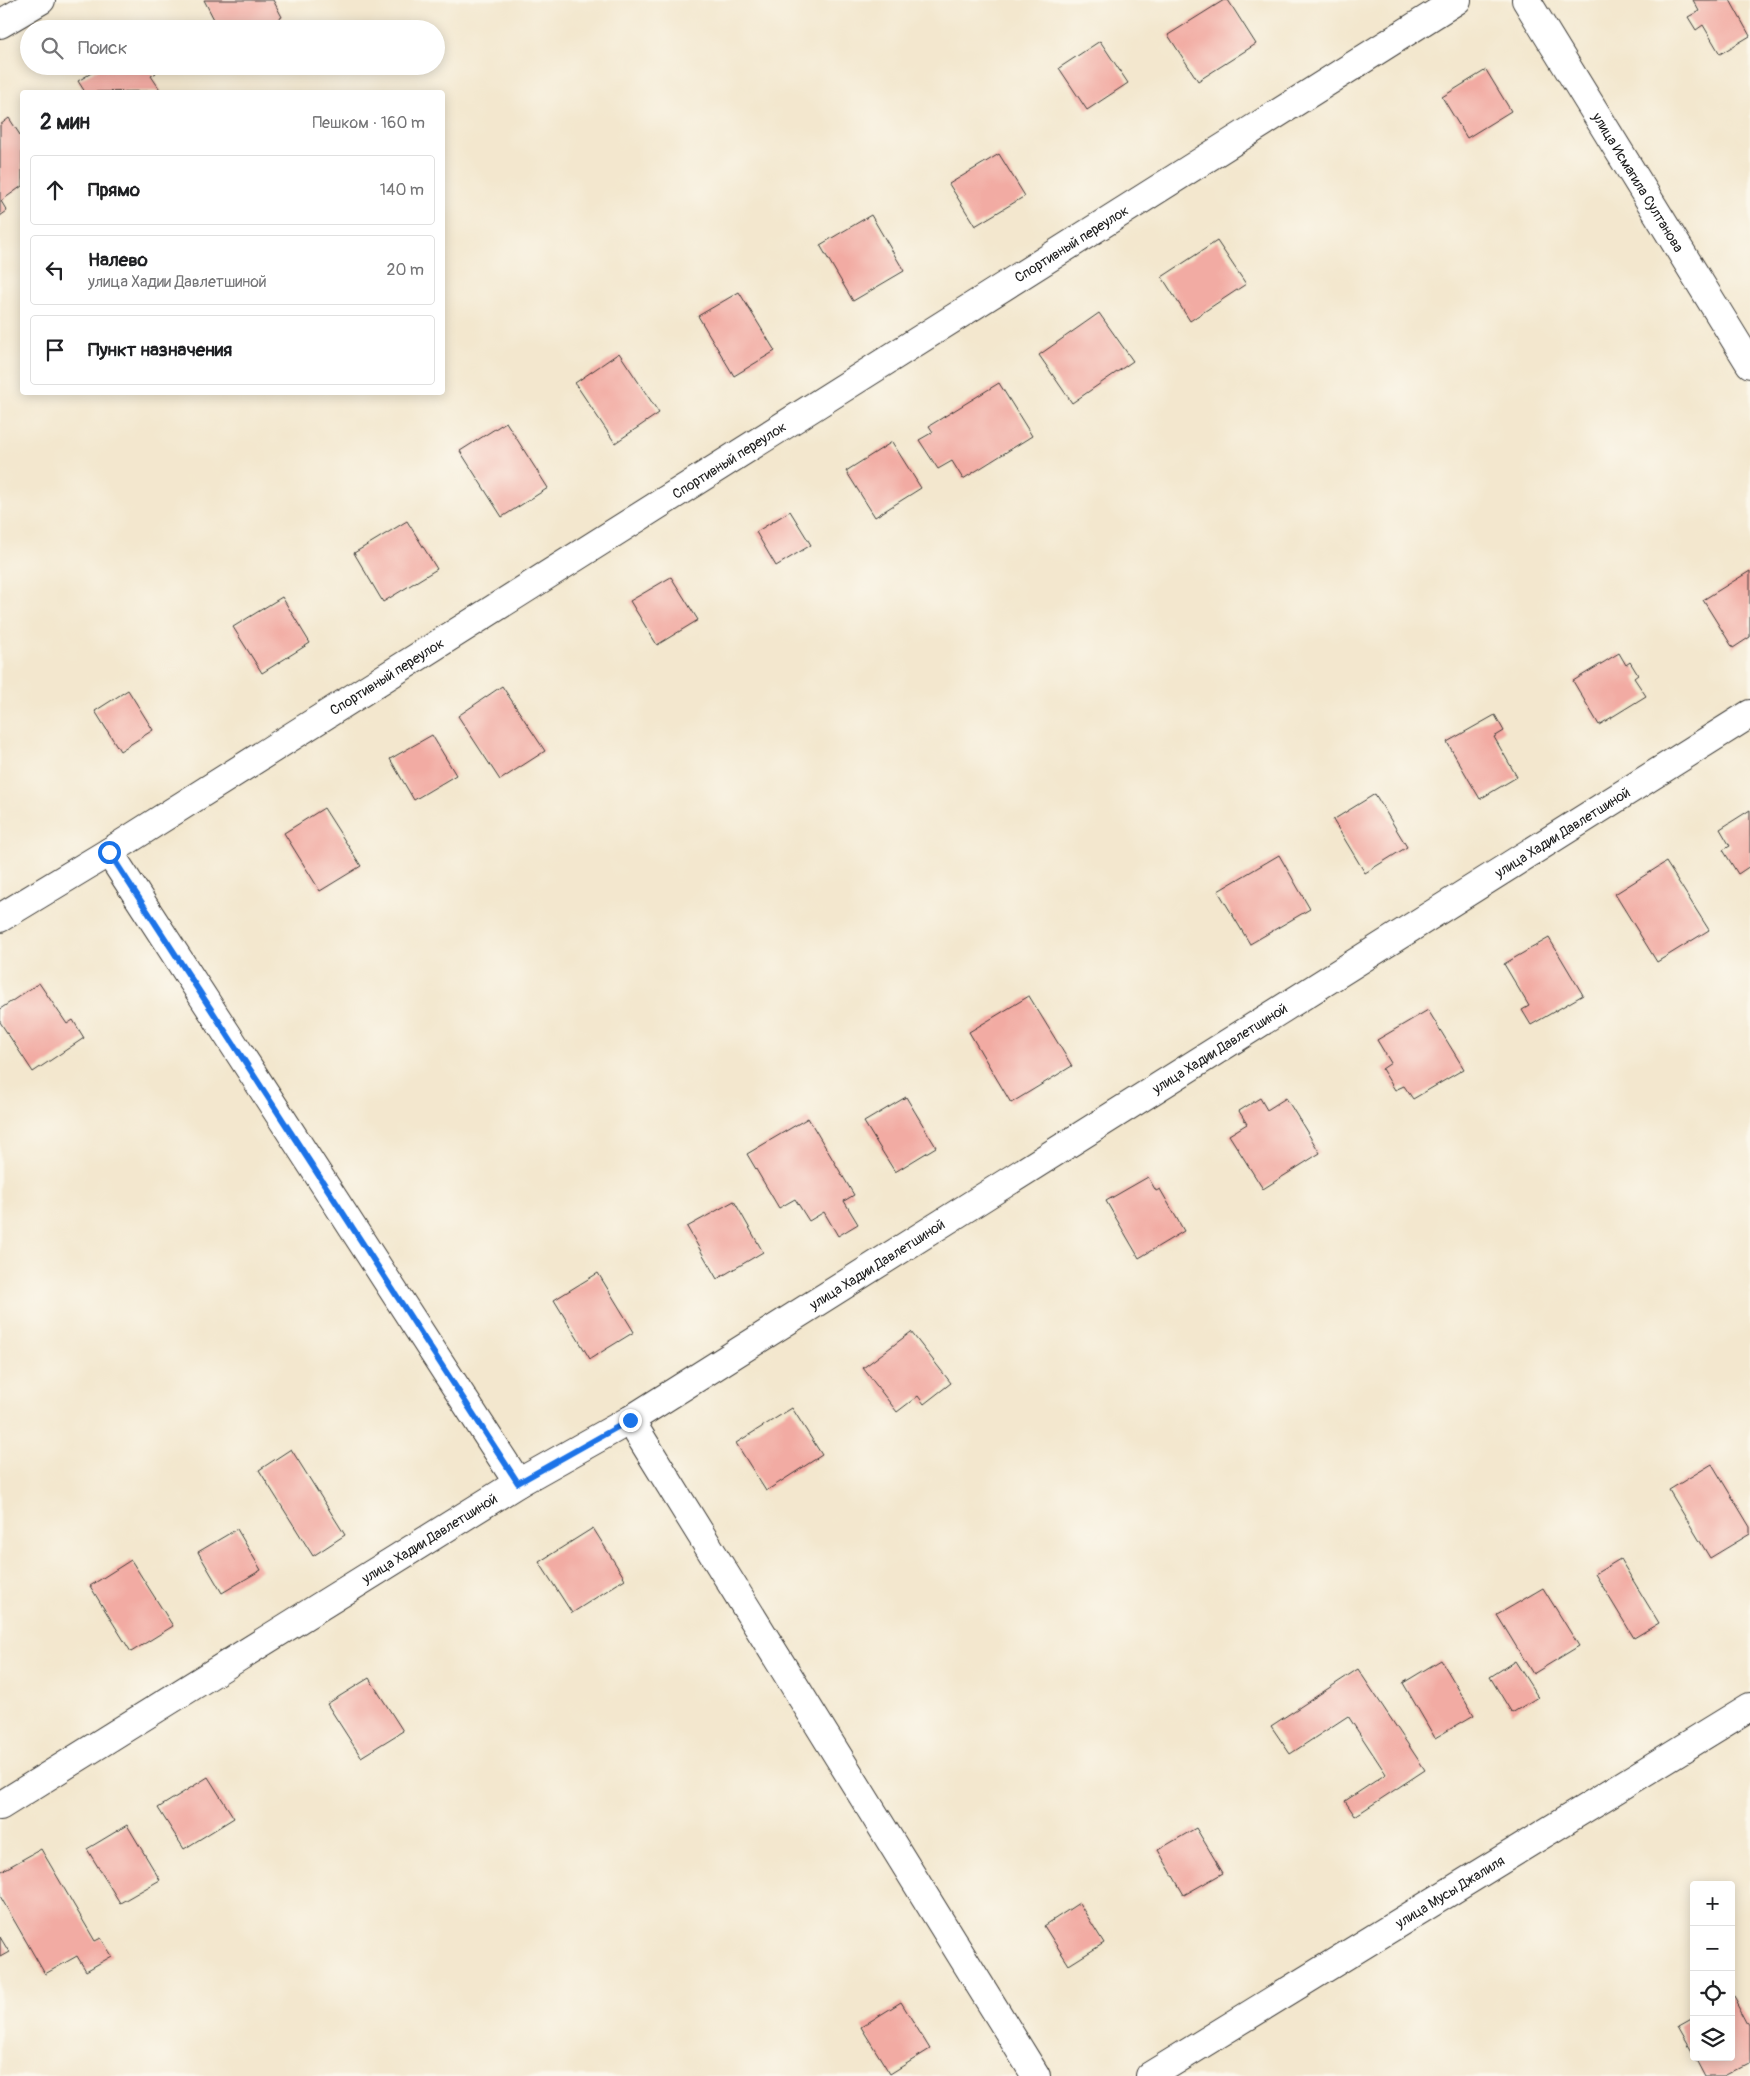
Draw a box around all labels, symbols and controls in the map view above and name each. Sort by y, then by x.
search box [20,20,445,75]
icon: search [38,34,66,62]
text: Поиск [78,36,128,60]
text: 2 мин [40,109,90,136]
street label: улица Исмагила Султанова [1588,109,1687,255]
text: Пешком · 160 m [313,113,425,133]
icon: ahead [41,176,69,204]
text: Прямо [88,178,140,202]
text: 140 m [380,180,424,200]
street label: Спортивный переулок [1012,202,1132,286]
text: Налево [88,248,148,272]
icon: left [41,256,69,284]
text: 20 m [386,260,424,280]
text: улица Хадии Давлетшиной [88,272,267,292]
icon: arrive [41,336,69,364]
text: Пункт назначения [88,338,232,362]
street label: Спортивный переулок [669,418,790,503]
street label: Спортивный переулок [327,635,447,719]
street label: улица Хадии Давлетшиной [1491,784,1633,882]
route start [98,841,121,864]
street label: улица Хадии Давлетшиной [1148,1000,1291,1098]
street label: улица Хадии Давлетшиной [806,1216,948,1314]
route end [619,1409,642,1432]
street label: улица Хадии Давлетшиной [358,1490,501,1588]
street label: улица Мусы Джалиля [1392,1852,1508,1932]
map controls [1690,1881,1735,2061]
button: + [1690,1881,1735,1926]
button: − [1690,1926,1735,1971]
button: locate [1690,1971,1735,2016]
button: layers [1690,2016,1735,2061]

